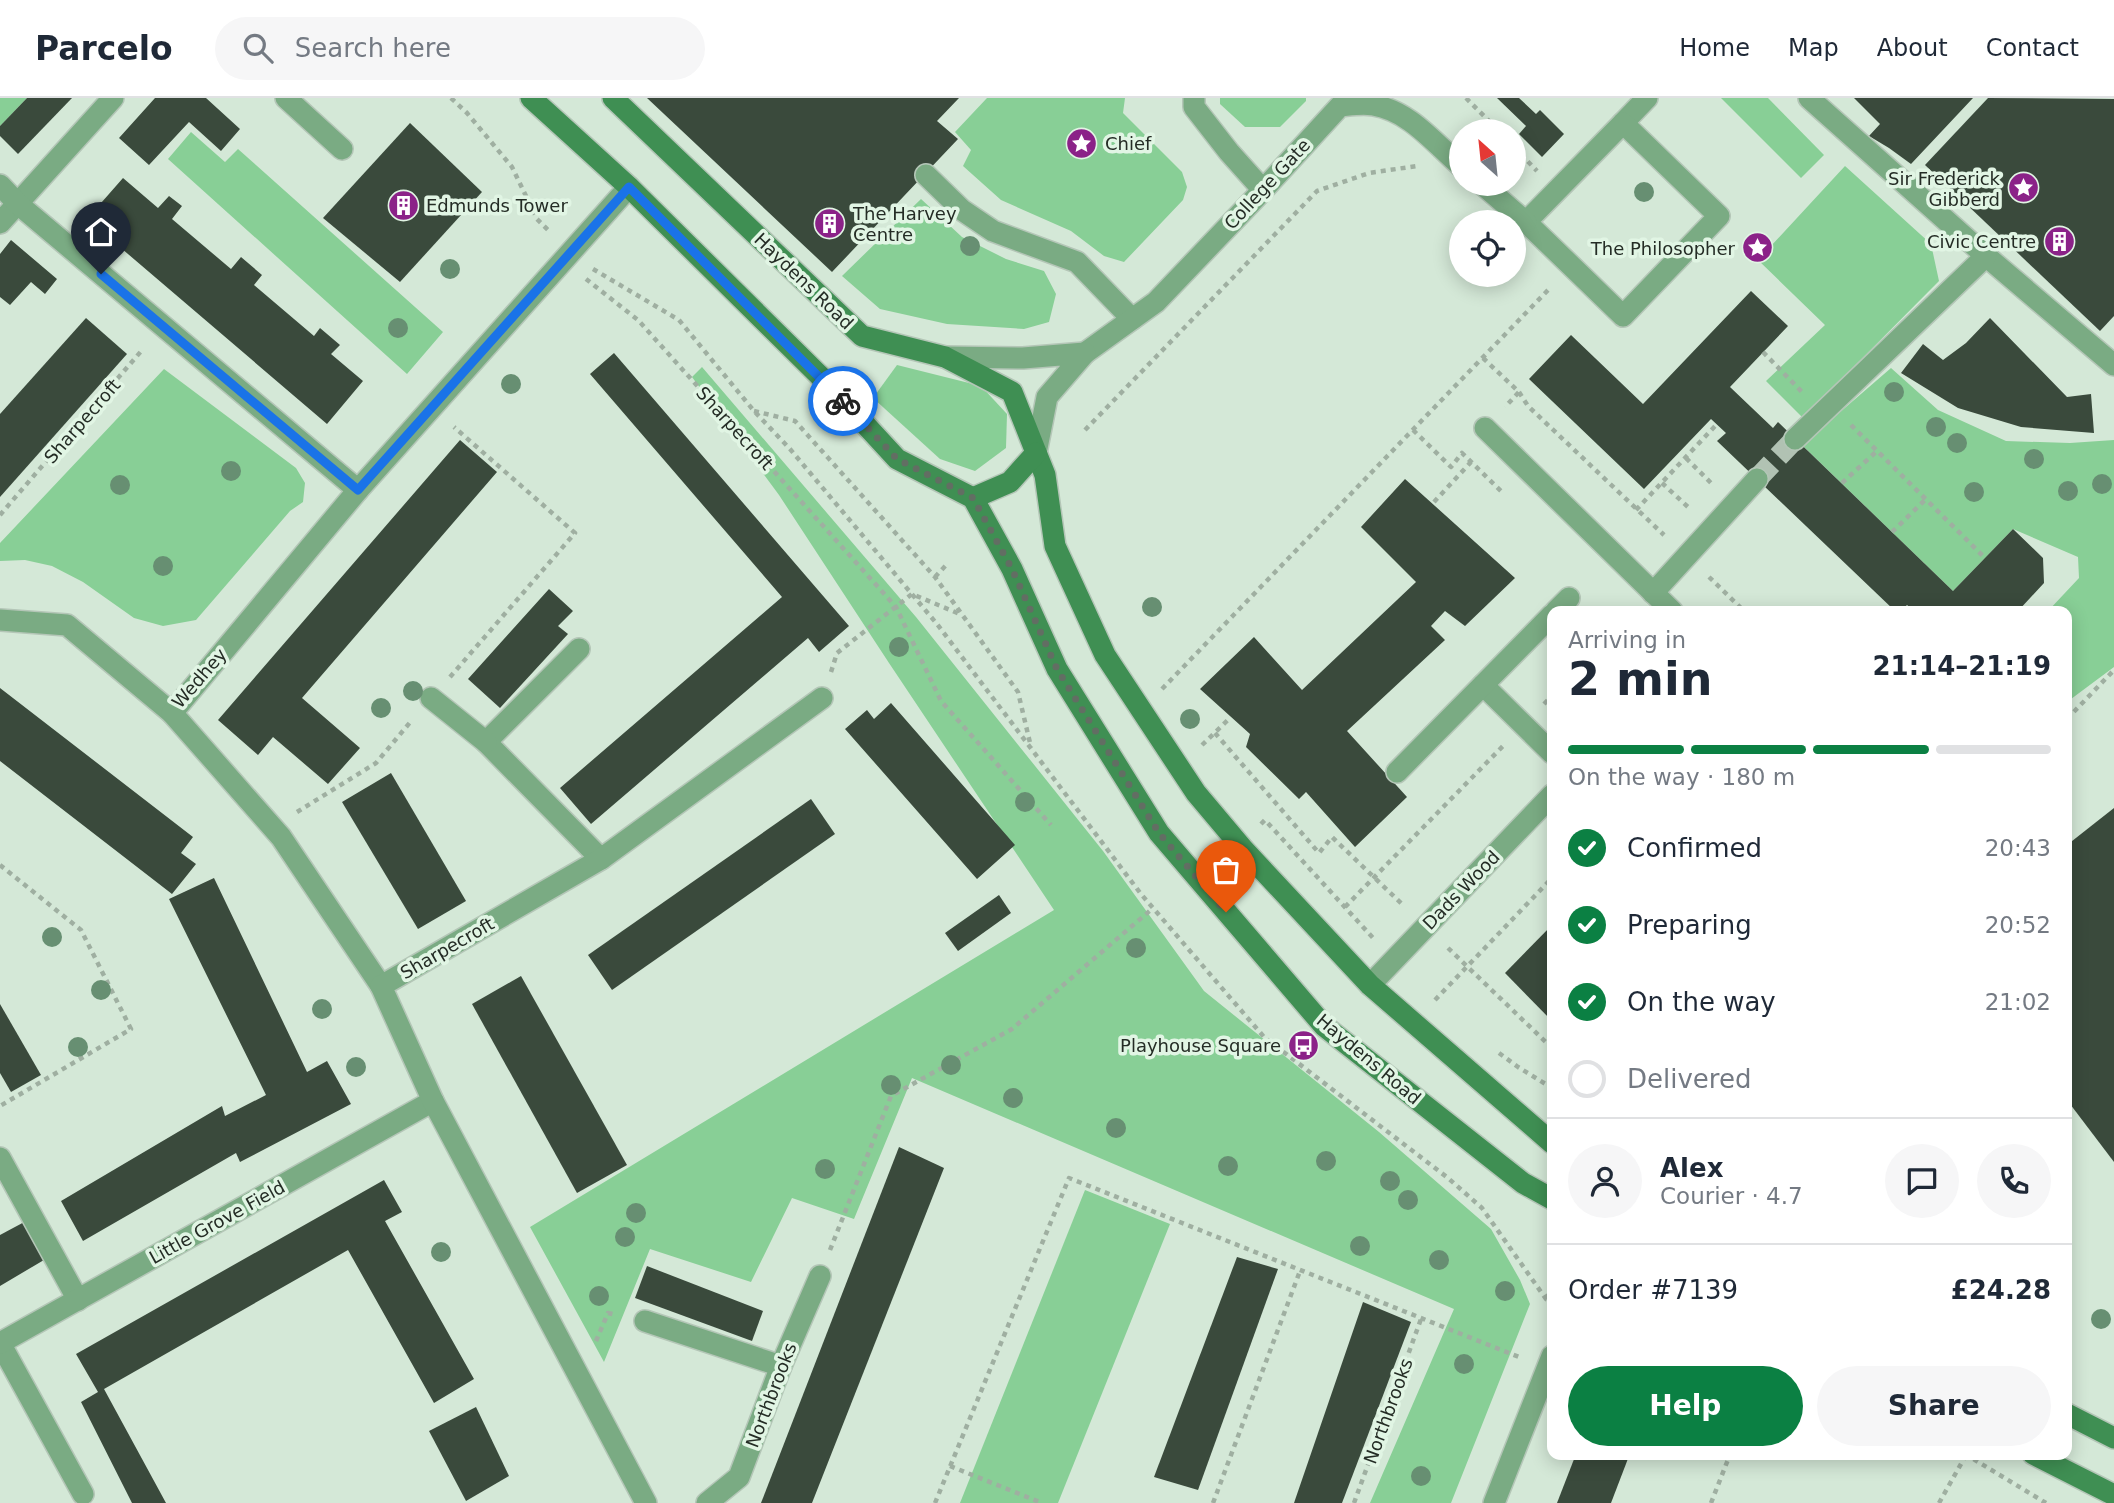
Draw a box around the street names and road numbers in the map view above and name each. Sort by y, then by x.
street label: College Gate [1220,134,1314,234]
street label: Haydens Road [750,229,858,333]
street label: Sharpecroft [40,375,124,467]
street label: Sharpecroft [692,382,778,474]
street label: Wedhey [167,644,231,712]
street label: Dads Wood [1418,846,1504,934]
street label: Sharpecroft [396,913,498,983]
street label: Haydens Road [1313,1009,1425,1109]
street label: Little Grove Field [145,1176,289,1268]
street label: Northbrooks [741,1340,801,1450]
street label: Northbrooks [1359,1355,1417,1467]

